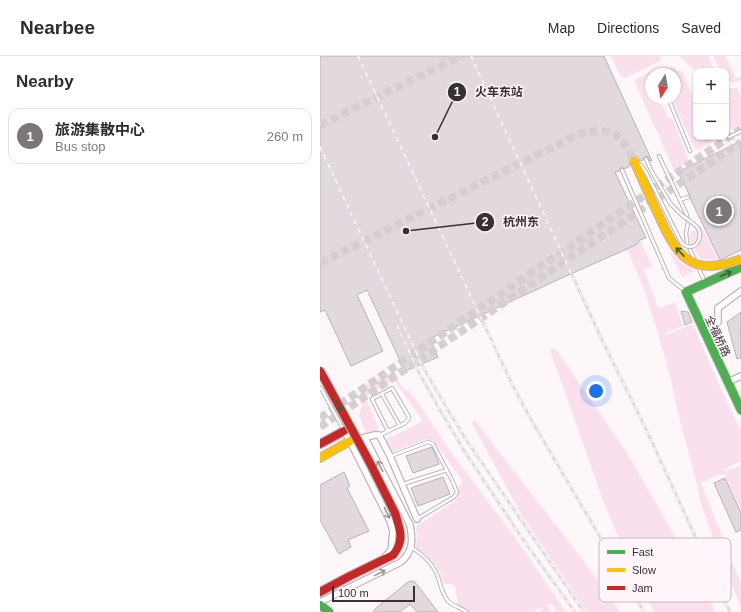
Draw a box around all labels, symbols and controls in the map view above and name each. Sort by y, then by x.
text: Nearbee [20,17,95,38]
text: Map [548,20,575,36]
text: Directions [597,20,659,36]
text: Saved [681,20,721,36]
north arrow [645,68,681,104]
map controls [693,68,729,140]
button: + [693,68,729,104]
text: Nearby [16,72,74,91]
callout: 火车东站 [447,80,531,104]
text: 1 [454,85,461,99]
text: 火车东站 [475,85,523,99]
button: − [693,104,729,140]
text: 旅游集散中心 [55,121,145,138]
text: 1 [26,129,34,144]
text: 260 m [267,129,303,144]
text: Bus stop [55,139,106,154]
pin: 1 [706,196,732,226]
callout: 杭州东 [475,210,547,234]
text: 2 [482,215,489,229]
text: 杭州东 [503,215,539,229]
one-way arrow [675,247,684,257]
one-way arrow [720,269,732,277]
street label: 全福桥路 [703,314,733,358]
your location [586,381,606,401]
one-way arrow [335,399,343,411]
one-way arrow [376,461,383,473]
one-way arrow [384,507,391,519]
legend [599,538,731,602]
text: Fast [632,546,653,558]
text: Slow [632,564,656,576]
one-way arrow [374,569,386,576]
text: Jam [632,582,653,594]
scale bar [332,584,415,603]
text: 100 m [338,587,369,599]

